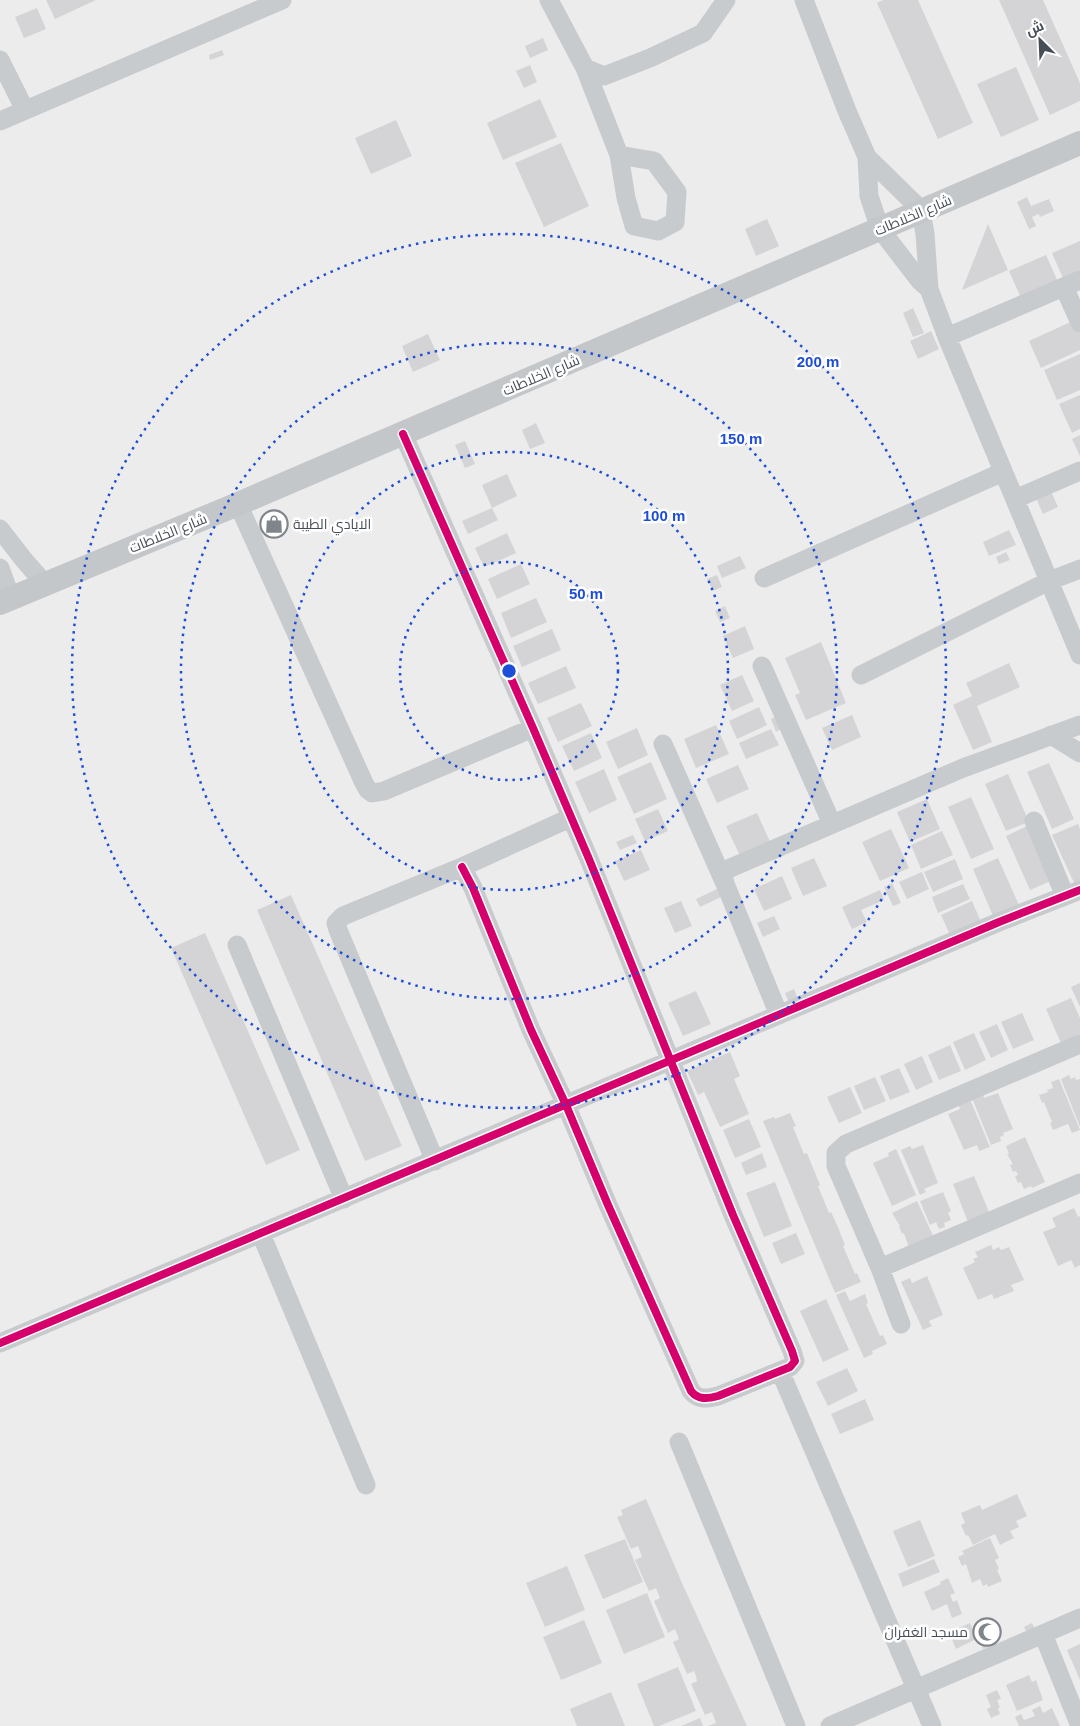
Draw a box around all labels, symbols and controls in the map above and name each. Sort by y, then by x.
north arrow [1015,15,1065,65]
text: ش [1023,17,1047,40]
street label: شارع الخلاطات [872,192,954,239]
street label: شارع الخلاطات [500,352,582,399]
text: 200 m [797,353,839,370]
text: 150 m [720,430,762,447]
text: 100 m [643,507,685,524]
shop icon: الايادي الطيبة [259,509,289,539]
street label: شارع الخلاطات [127,510,209,557]
place label: الايادي الطيبة [293,516,371,536]
text: 50 m [569,585,603,602]
centre of rings [500,662,518,680]
mosque icon: مسجد الغفران [972,1617,1002,1647]
place label: مسجد الغفران [884,1624,968,1640]

